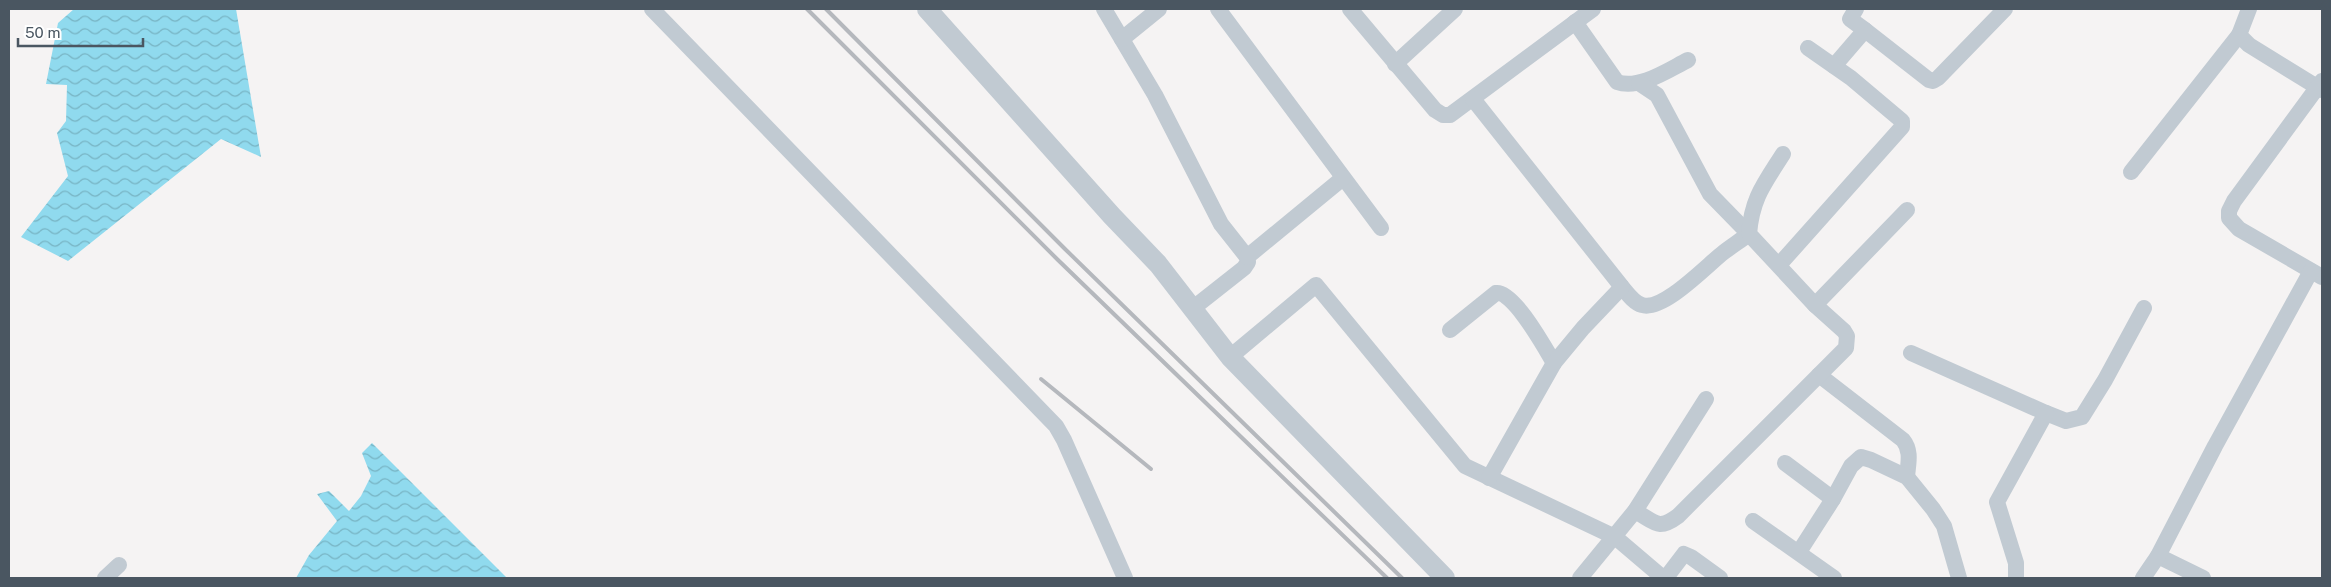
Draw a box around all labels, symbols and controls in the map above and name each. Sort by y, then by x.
scale bar [18,15,142,47]
text: 50 m [25,24,60,41]

